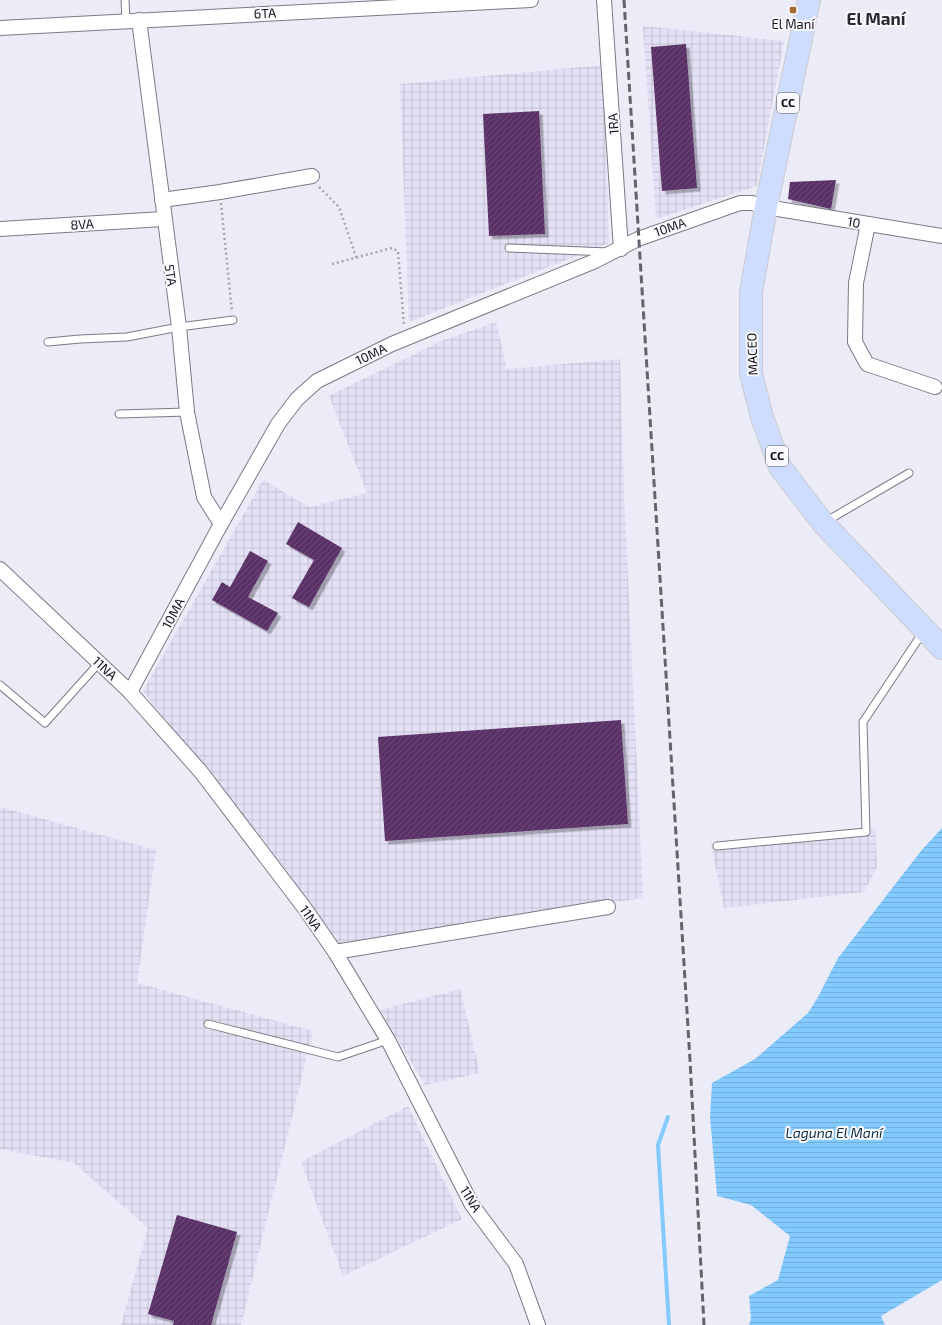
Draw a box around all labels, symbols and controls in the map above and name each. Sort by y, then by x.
street label: 6TA [253,4,277,22]
marker: El Maní [788,5,798,15]
district label: El Maní [847,8,907,28]
place label: El Maní [771,16,815,32]
road number: CC [777,93,799,113]
street label: 1RA [604,113,622,135]
street label: 10 [846,213,862,231]
street label: 10MA [652,214,688,240]
street label: 8VA [70,215,94,233]
street label: 5TA [162,263,180,287]
street label: MACEO [743,332,761,376]
street label: 10MA [353,340,389,368]
road number: CC [766,446,788,466]
street label: 10MA [158,595,188,631]
street label: 11NA [89,653,121,683]
street label: 11NA [297,902,325,934]
water label: Laguna El Maní [786,1124,884,1141]
street label: 11NA [457,1183,485,1215]

